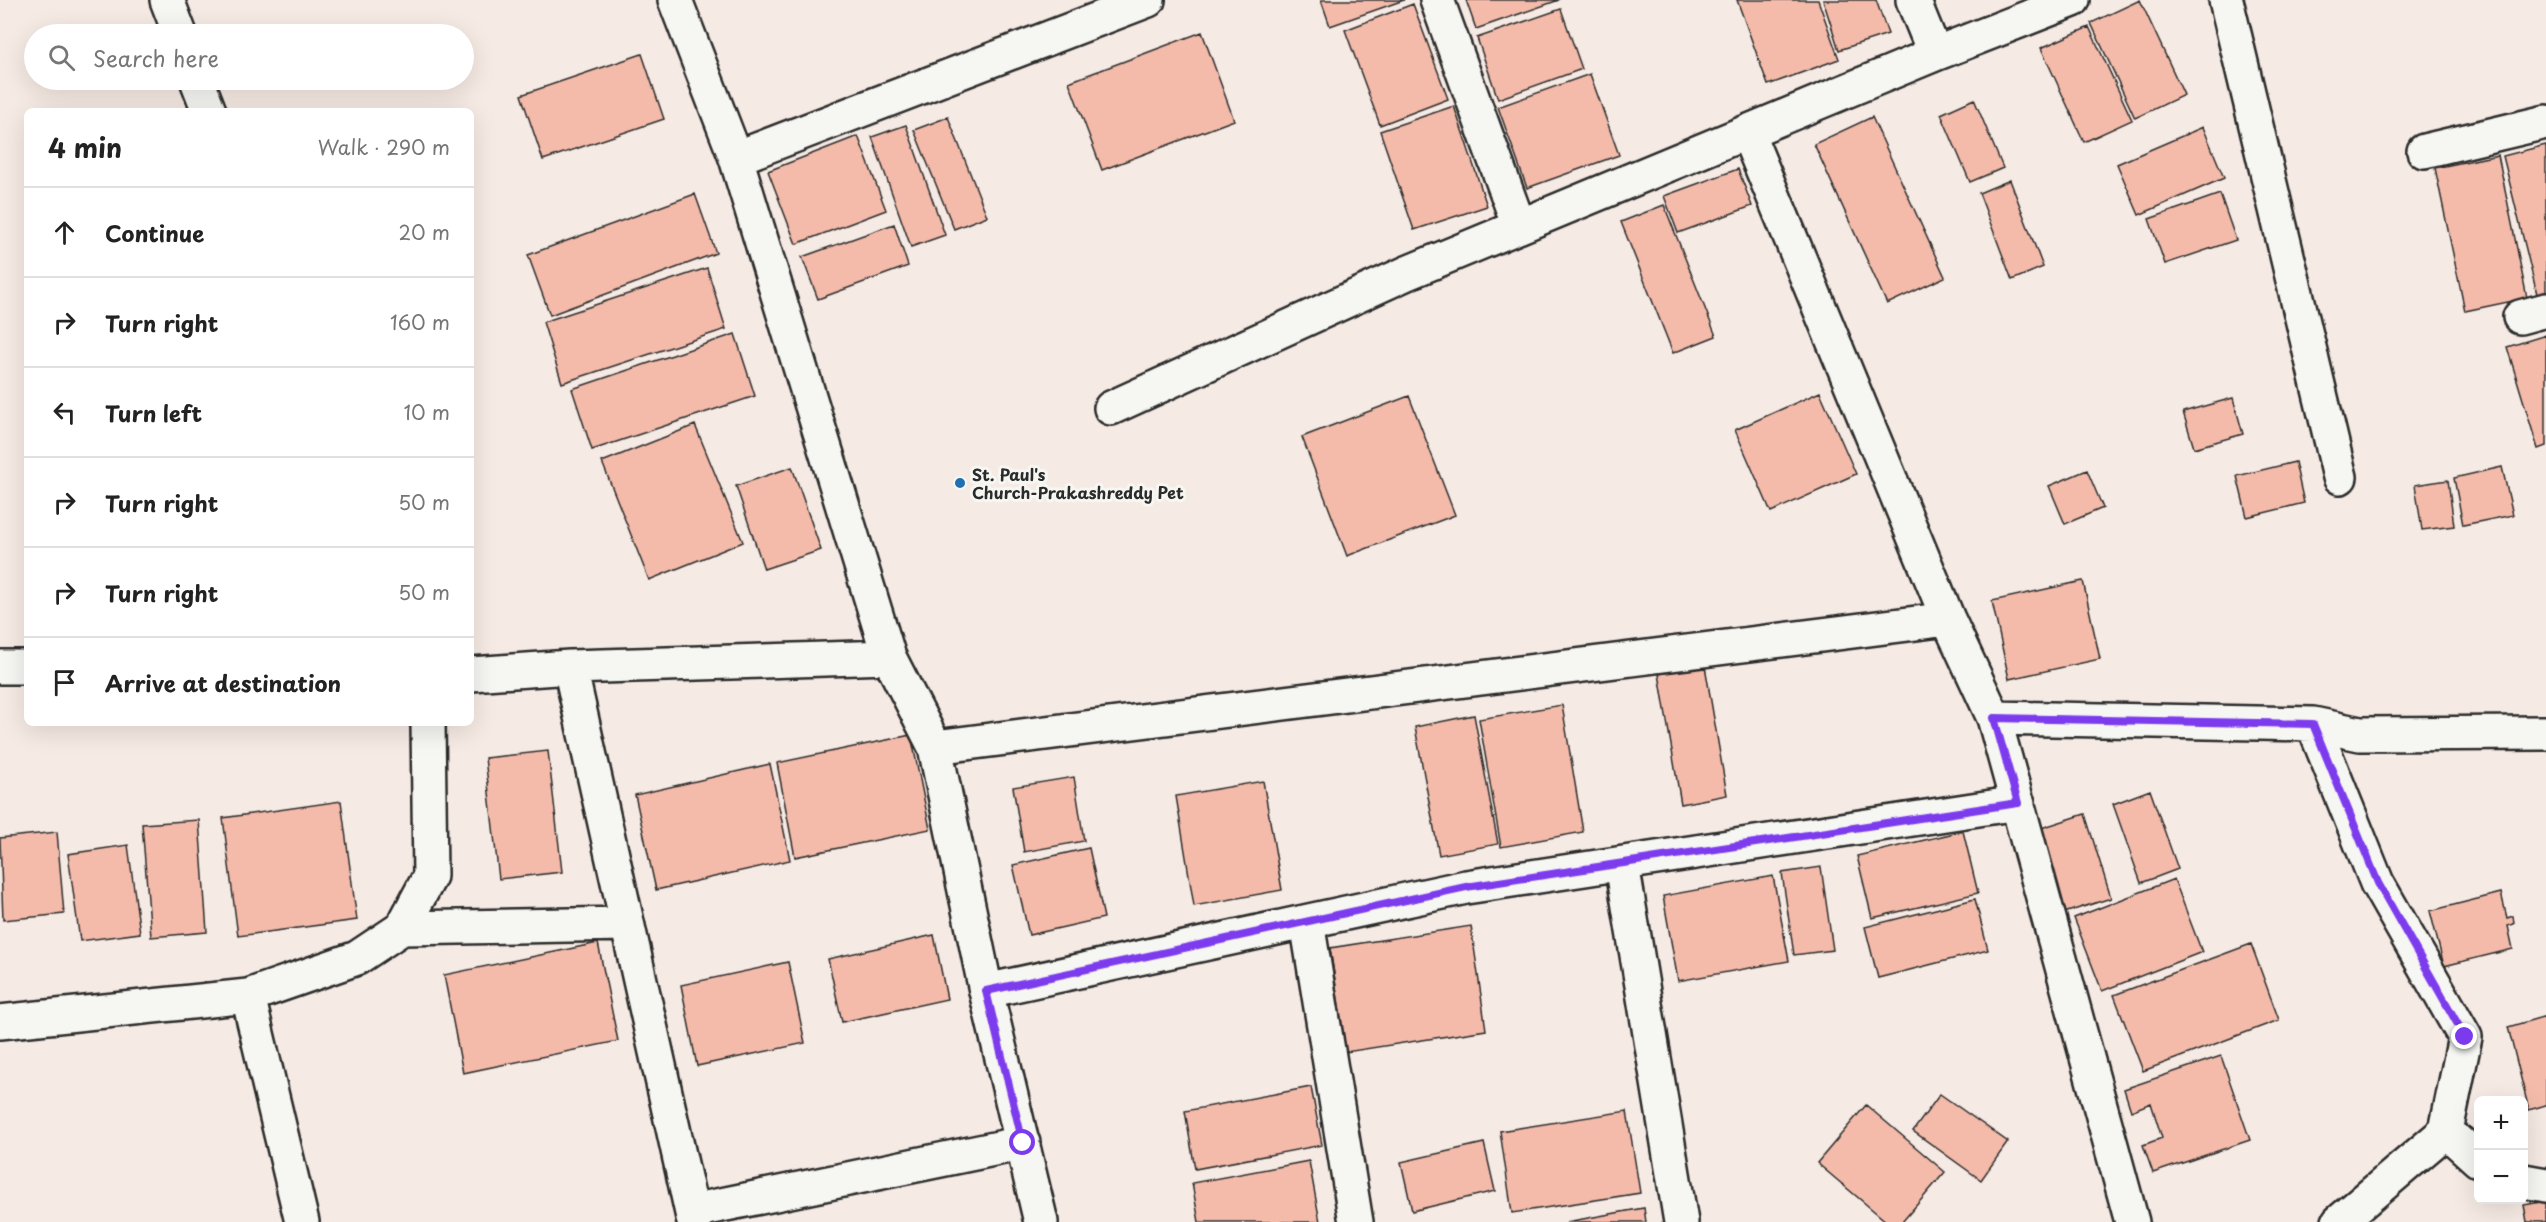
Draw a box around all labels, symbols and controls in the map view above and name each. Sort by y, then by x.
search box [24,24,474,90]
icon: search [45,41,78,74]
text: Search here [93,41,219,74]
text: 4 min [48,128,122,167]
text: Walk · 290 m [318,132,450,162]
icon: ahead [48,216,81,249]
text: Continue [105,216,204,249]
text: 20 m [398,217,450,247]
icon: right [48,306,81,339]
text: Turn right [105,306,218,339]
text: 160 m [390,307,450,337]
icon: left [48,396,81,429]
text: Turn left [105,396,202,429]
text: 10 m [403,397,450,427]
place label: St. Paul's Church-Prakashreddy Pet [972,462,1184,504]
marker: St. Paul's Church-Prakashreddy Pet [953,476,967,490]
icon: right [48,486,81,519]
text: Turn right [105,486,218,519]
text: 50 m [398,487,450,517]
icon: right [48,576,81,609]
text: Turn right [105,576,218,609]
text: 50 m [398,577,450,607]
icon: arrive [48,666,81,699]
text: Arrive at destination [105,666,341,699]
route end [2451,1023,2477,1049]
map controls [2474,1096,2528,1204]
button: + [2474,1096,2528,1150]
route start [1009,1129,1035,1155]
button: − [2474,1150,2528,1204]

